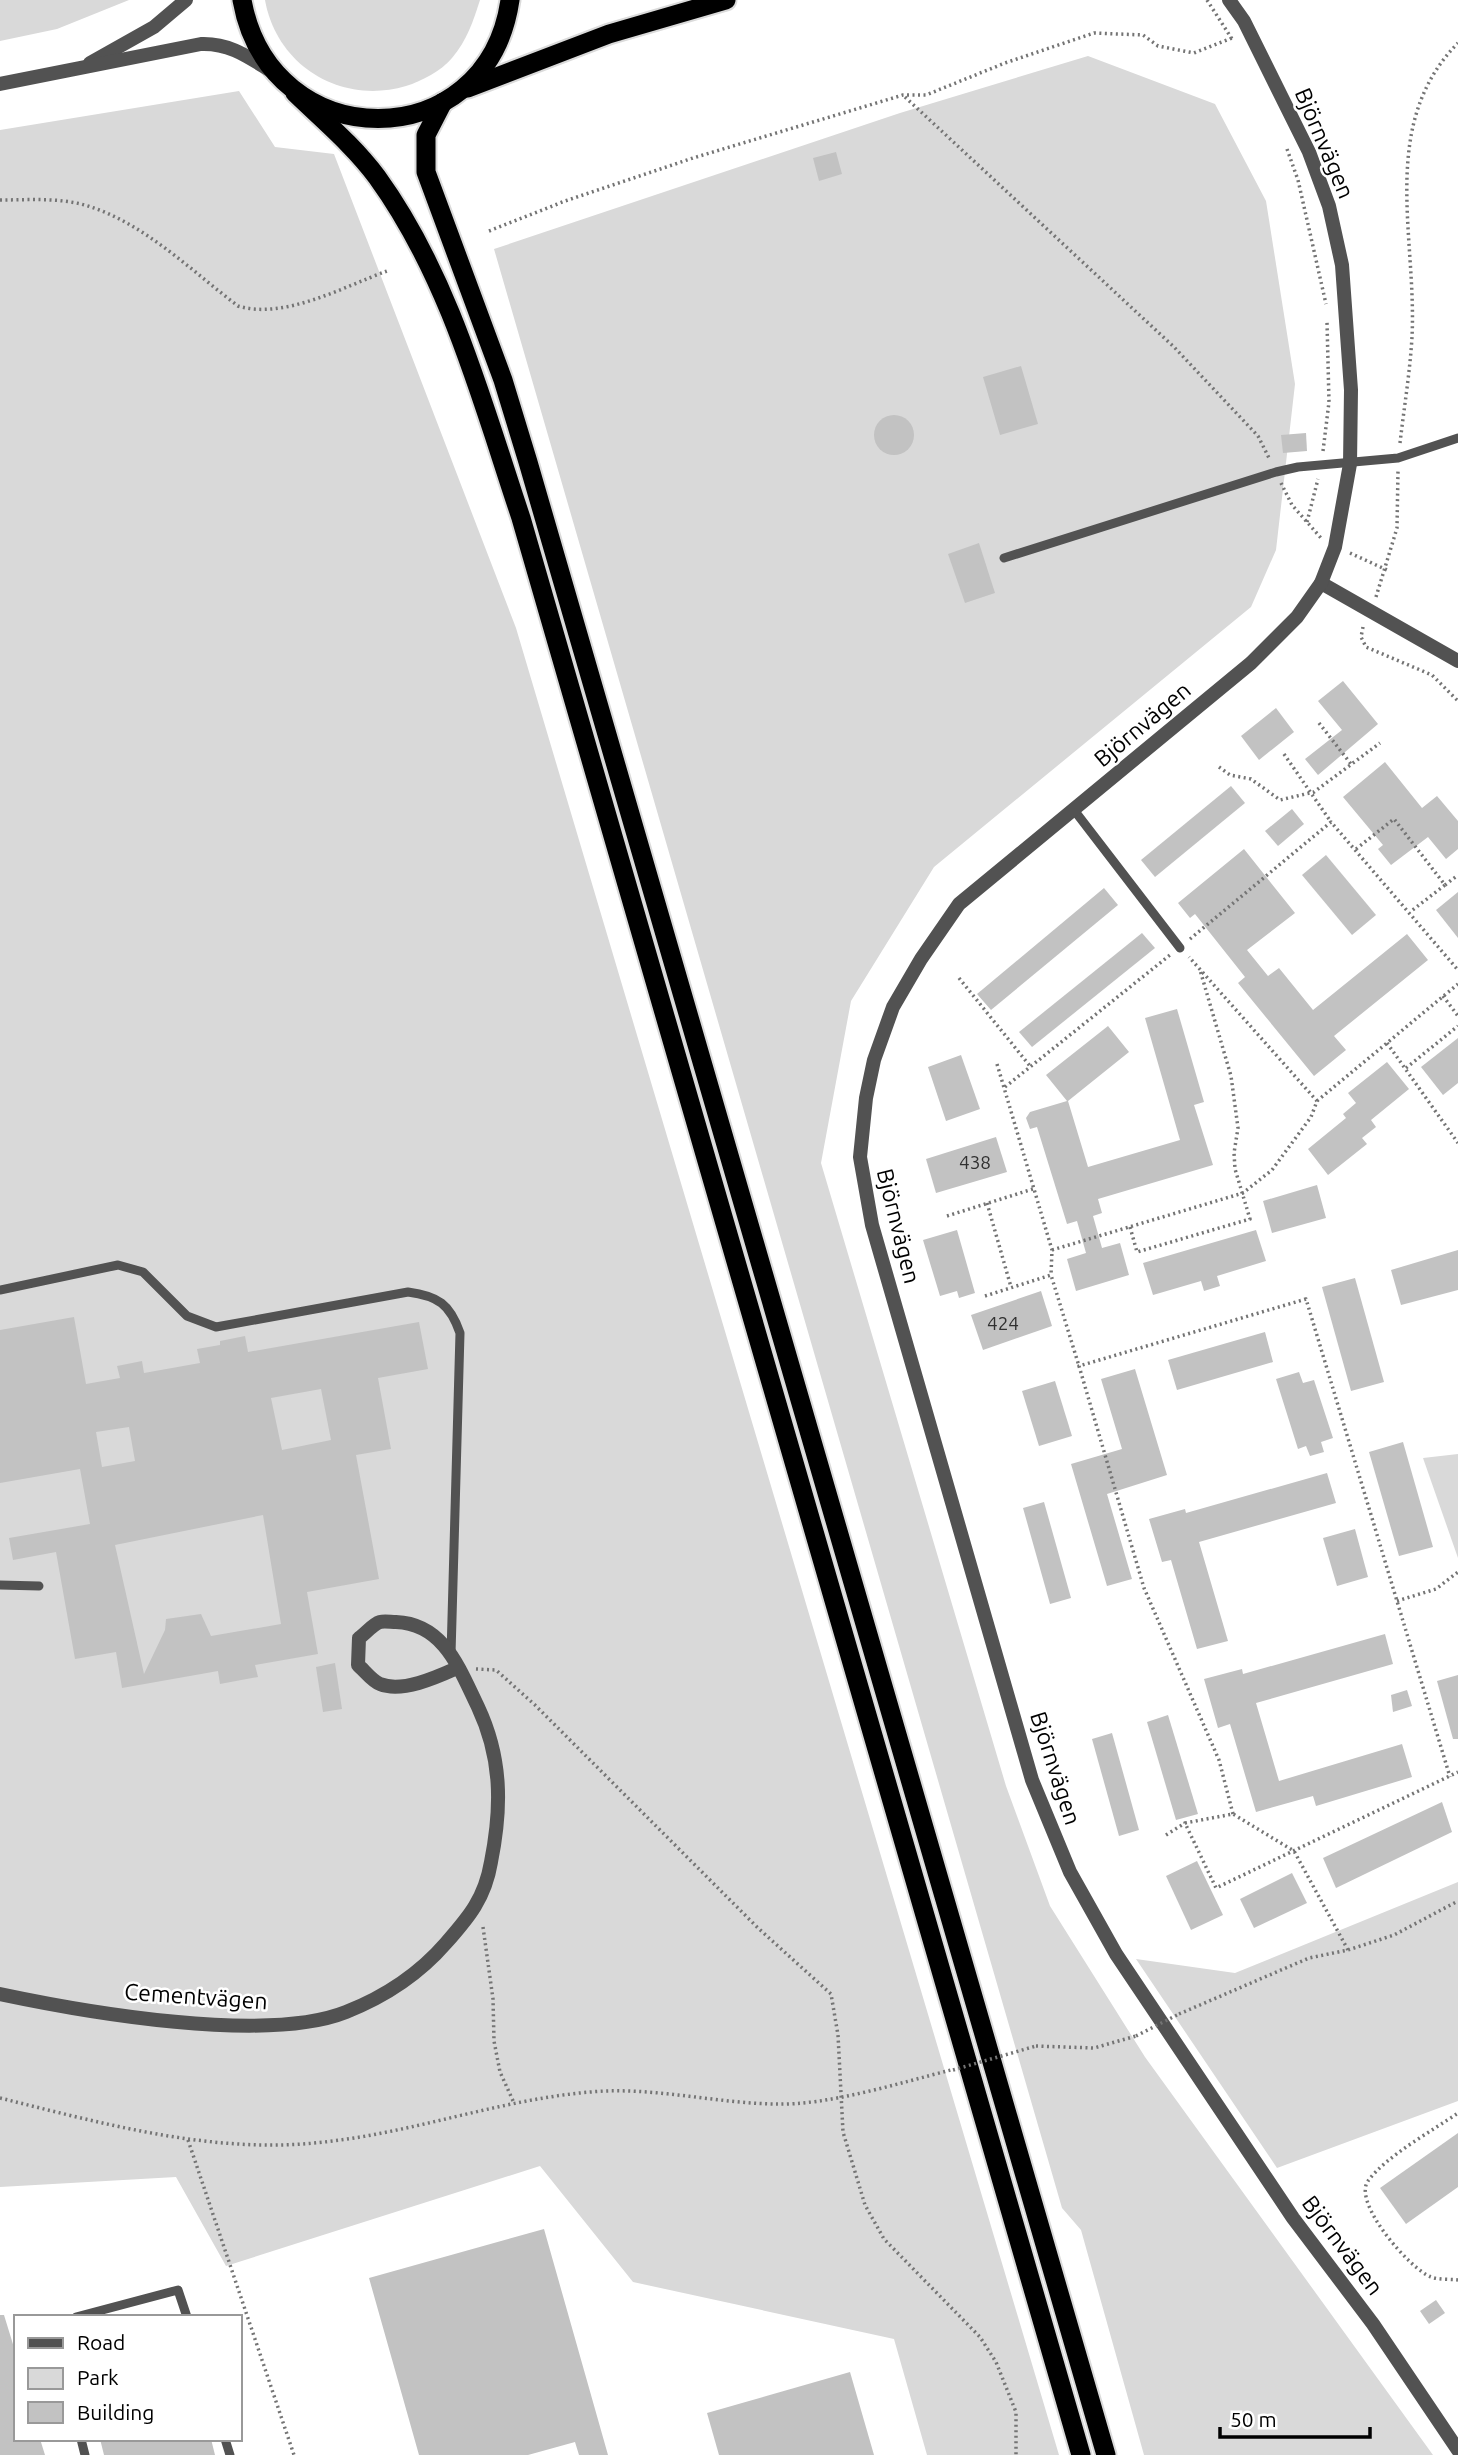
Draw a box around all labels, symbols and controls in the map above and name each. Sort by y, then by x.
street label: Björnvägen [1291,84,1359,202]
street label: Björnvägen [1089,677,1195,771]
house number: 438 [959,1151,991,1173]
street label: Björnvägen [873,1166,925,1286]
house number: 424 [987,1312,1019,1334]
street label: Björnvägen [1026,1708,1086,1828]
street label: Cementvägen [124,1979,268,2013]
street label: Björnvägen [1298,2191,1388,2299]
legend [14,2315,242,2441]
text: Road [77,2330,125,2354]
text: Park [77,2365,119,2389]
scale bar [1220,2396,1370,2440]
text: Building [77,2400,154,2424]
text: 50 m [1230,2407,1277,2431]

